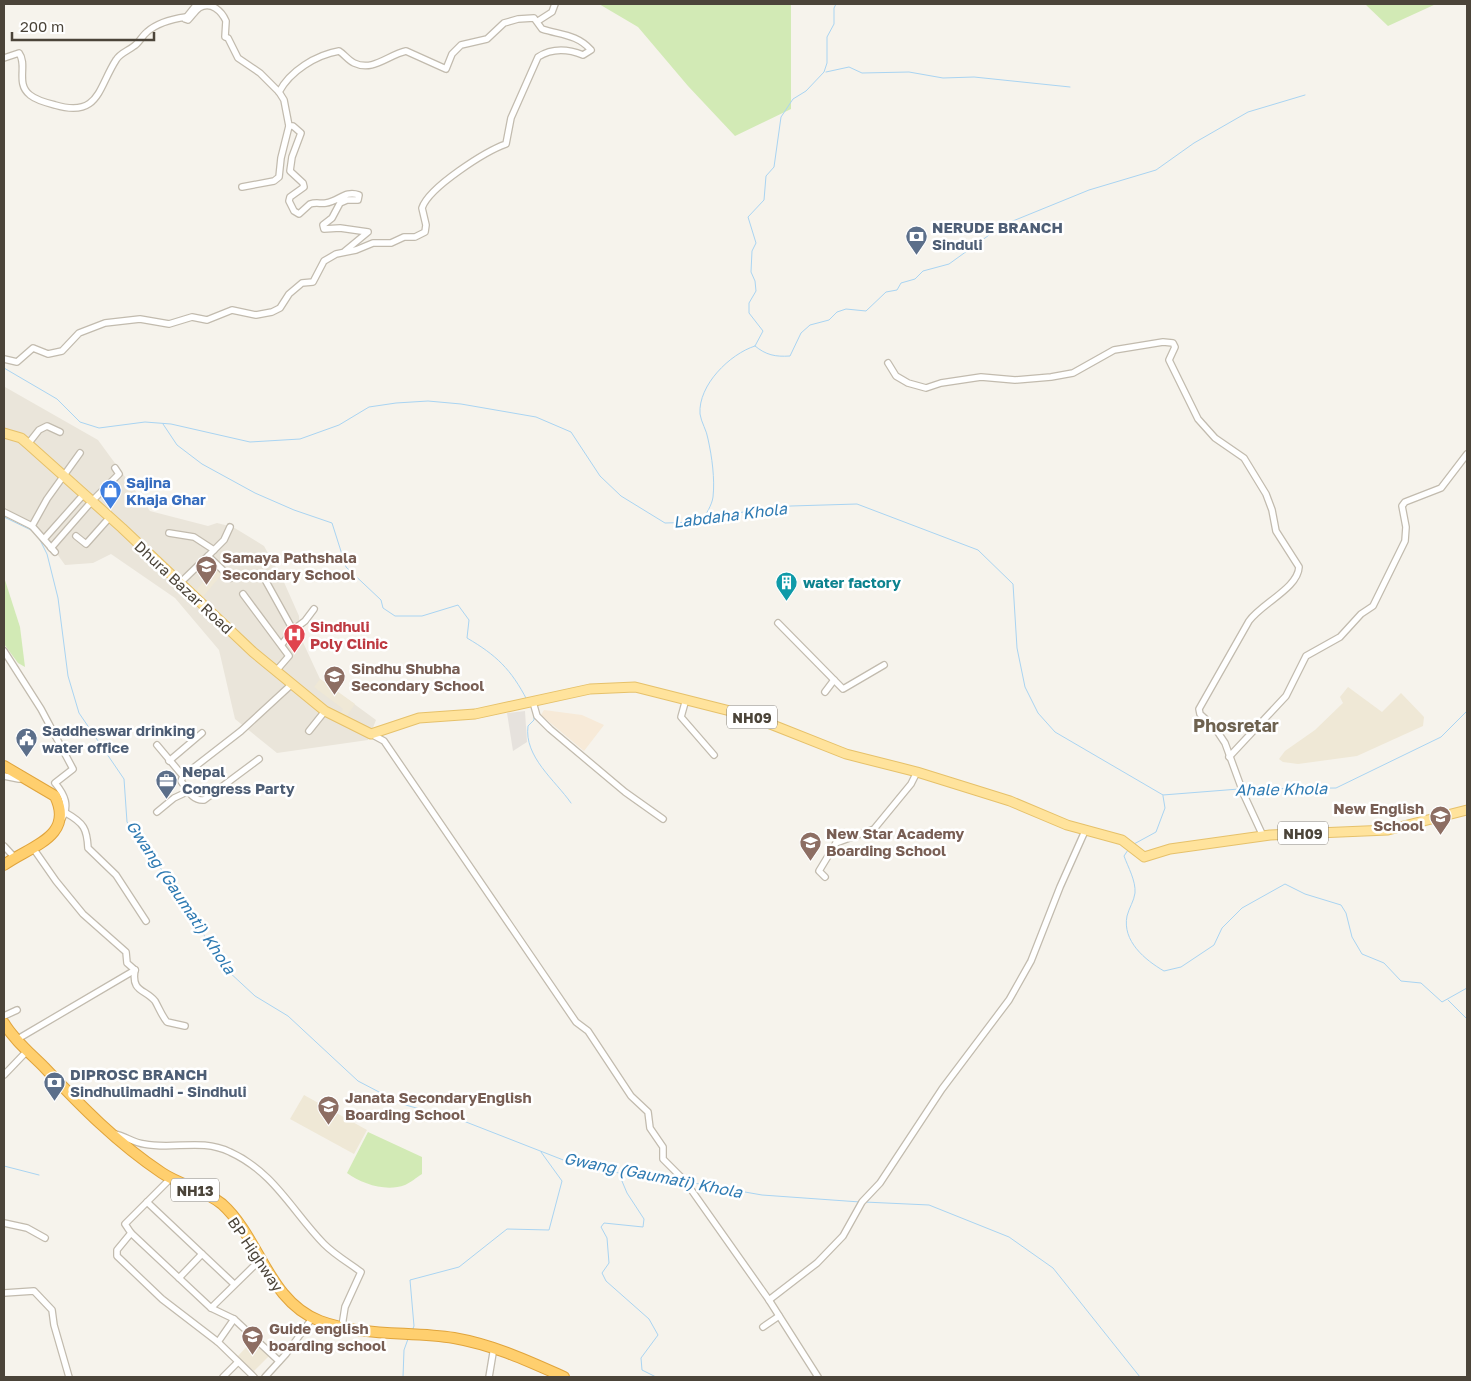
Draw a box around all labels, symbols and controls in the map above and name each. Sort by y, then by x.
scale bar [12,10,155,42]
text: 200 m [20,17,64,35]
place label: NERUDE BRANCH Sinduli [932,218,1063,253]
bank icon: NERUDE BRANCH Sinduli [904,224,928,255]
place label: Sajina Khaja Ghar [126,473,206,508]
shop icon: Sajina Khaja Ghar [98,479,122,510]
water label: Labdaha Khola [672,498,789,532]
street label: Dhura Bazar Road [131,537,237,637]
place label: Samaya Pathshala Secondary School [222,548,357,583]
school or university icon: Samaya Pathshala Secondary School [194,554,218,585]
building icon: water factory [775,570,799,601]
place label: water factory [803,573,901,591]
place label: Sindhuli Poly Clinic [310,617,388,652]
hospital icon: Sindhuli Poly Clinic [282,623,306,654]
place label: Sindhu Shubha Secondary School [351,659,484,694]
school or university icon: Sindhu Shubha Secondary School [323,665,347,696]
road number: NH09 [727,706,777,729]
district label: Phosretar [1193,714,1279,736]
place label: Saddheswar drinking water office [42,721,195,756]
public building icon: Saddheswar drinking water office [14,727,38,758]
place label: Nepal Congress Party [182,762,295,797]
office icon: Nepal Congress Party [154,768,178,799]
water label: Ahale Khola [1235,778,1328,800]
place label: New English School [1333,799,1424,834]
school or university icon: New English School [1428,805,1452,836]
water label: Gwang (Gaumati) Khola [122,816,240,978]
road number: NH09 [1278,821,1328,844]
place label: New Star Academy Boarding School [826,824,964,859]
school or university icon: New Star Academy Boarding School [798,830,822,861]
place label: DIPROSC BRANCH Sindhulimadhi - Sindhuli [70,1065,247,1100]
bank icon: DIPROSC BRANCH Sindhulimadhi - Sindhuli [42,1071,66,1102]
place label: Janata SecondaryEnglish Boarding School [345,1088,532,1123]
school or university icon: Janata SecondaryEnglish Boarding School [317,1094,341,1125]
water label: Gwang (Gaumati) Khola [562,1148,745,1202]
road number: NH13 [171,1178,219,1202]
street label: BP Highway [225,1213,288,1295]
place label: Guide english boarding school [269,1319,386,1354]
school or university icon: Guide english boarding school [241,1325,265,1356]

